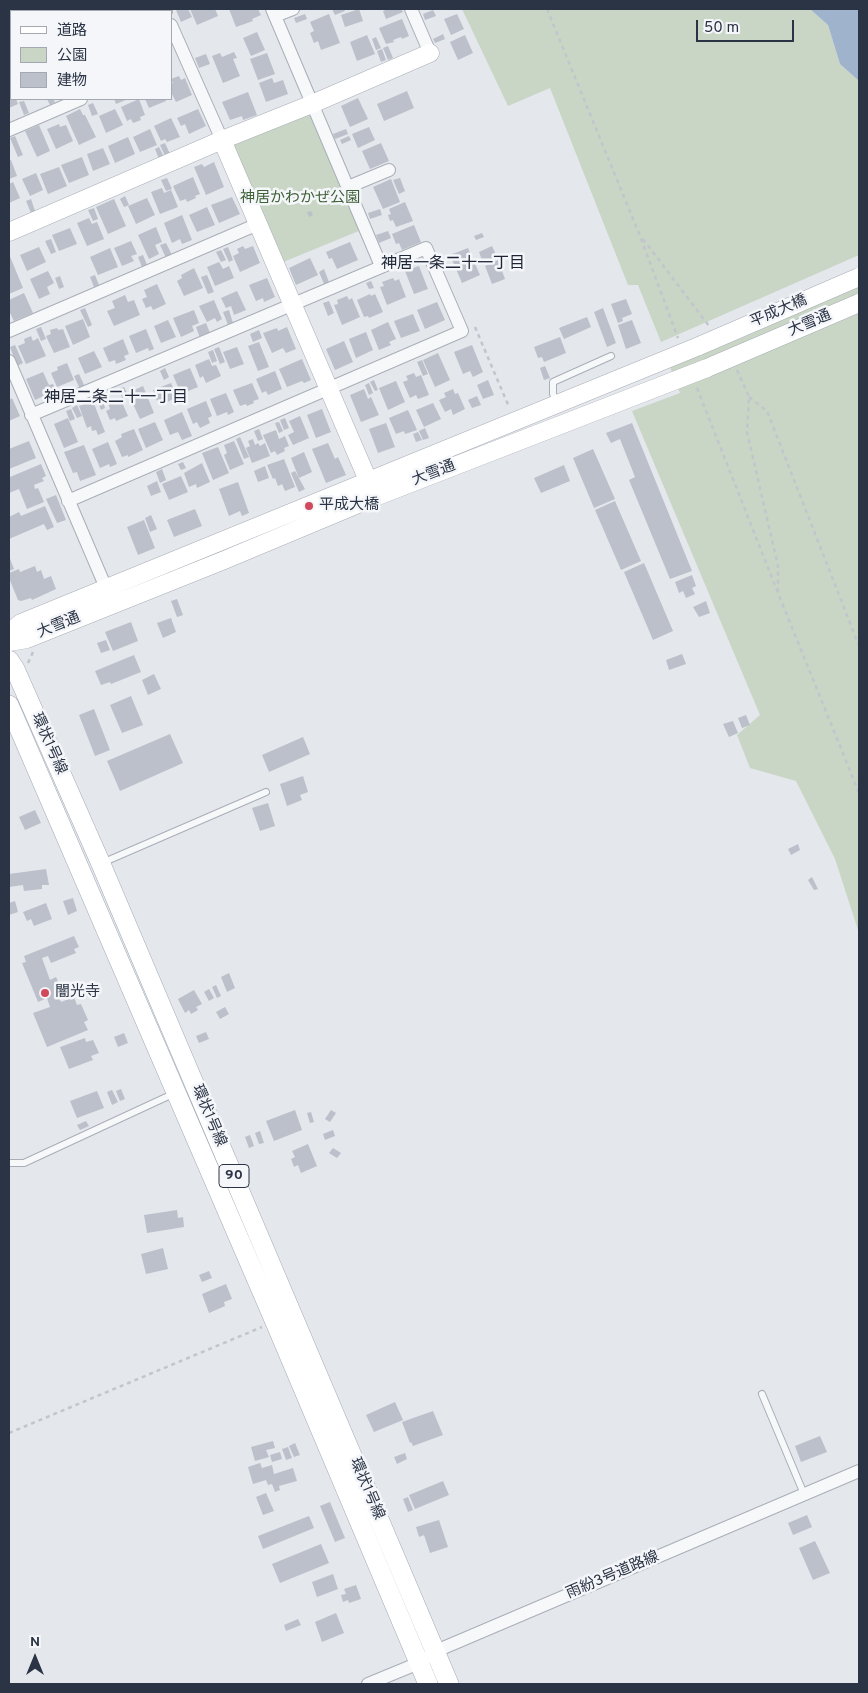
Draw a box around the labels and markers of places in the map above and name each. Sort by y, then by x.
place label: 平成大橋 [319,497,379,515]
marker: 平成大橋 [303,500,315,512]
place label: 闇光寺 [55,984,100,1002]
marker: 闇光寺 [39,987,51,999]

